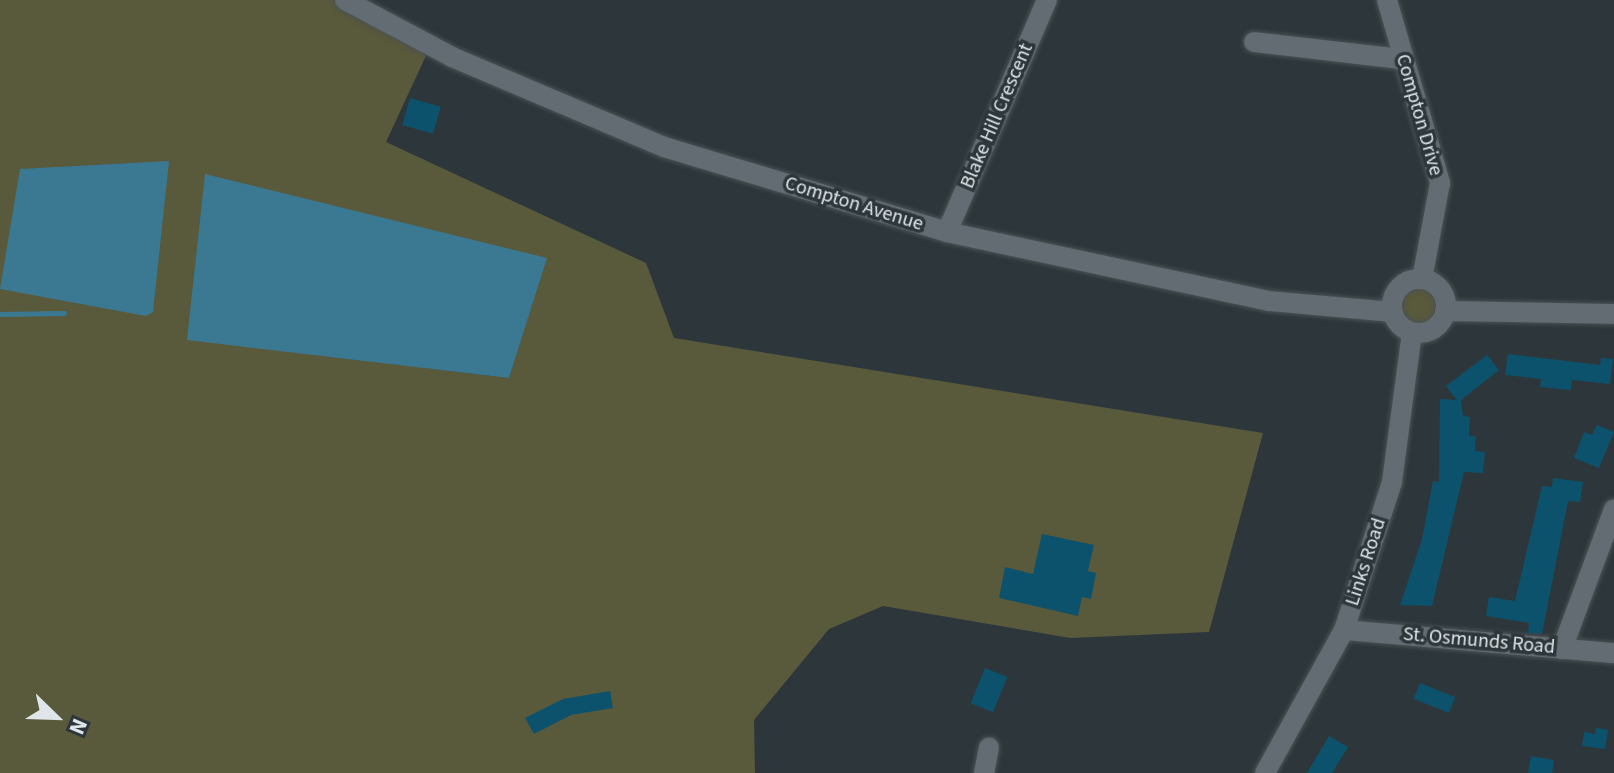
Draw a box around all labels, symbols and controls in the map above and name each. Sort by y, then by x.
street label: Blake Hill Crescent [956,40,1038,192]
street label: Compton Drive [1390,52,1448,178]
street label: Compton Avenue [782,172,926,236]
street label: Links Road [1341,515,1391,609]
street label: St. Osmunds Road [1402,622,1556,660]
north arrow [16,677,96,757]
text: N [61,713,96,739]

